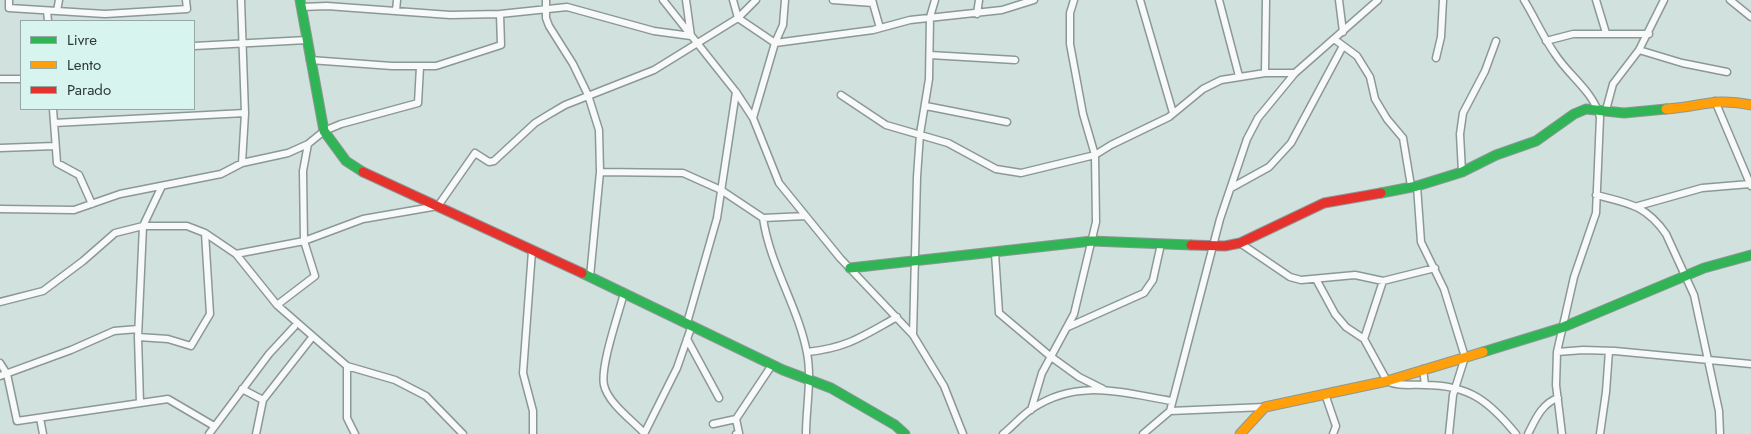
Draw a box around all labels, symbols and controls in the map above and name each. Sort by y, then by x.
legend [20,20,195,110]
text: Livre [67,29,97,51]
text: Lento [67,54,101,76]
text: Parado [67,79,111,101]

